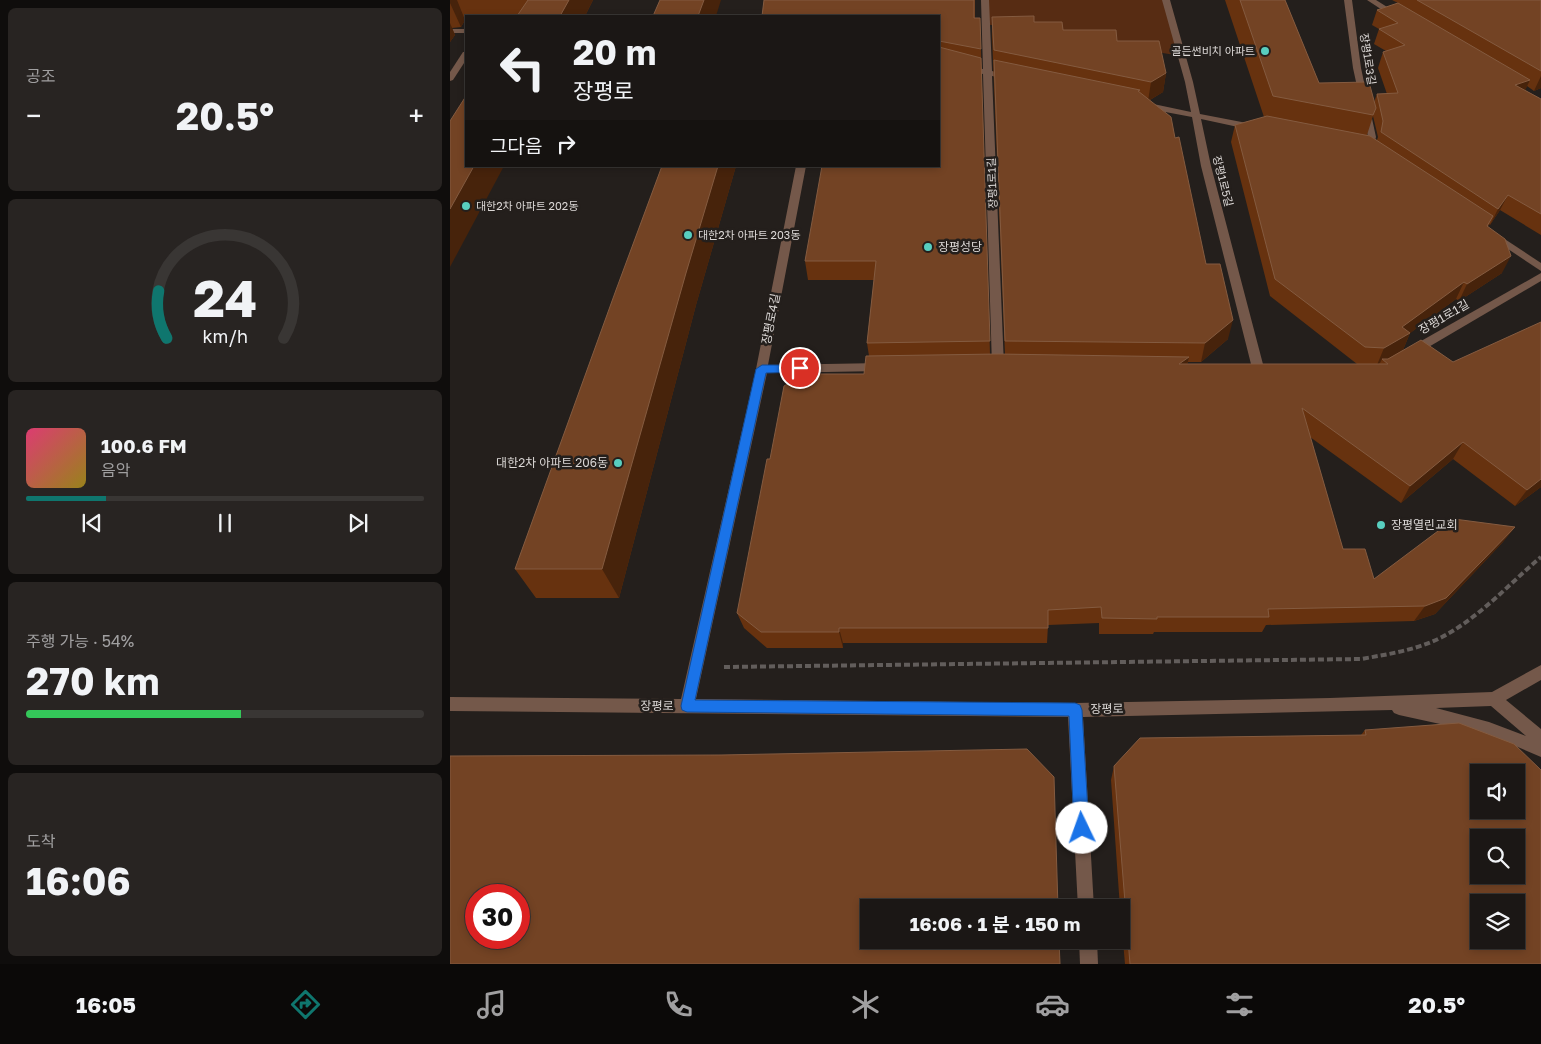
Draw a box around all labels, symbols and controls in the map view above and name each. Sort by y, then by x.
text: 20 m [573,31,656,73]
street label: 장평1로3길 [1358,32,1379,86]
icon: left [490,35,555,100]
place label: 골든썬비치 아파트 [1171,44,1255,57]
marker: 골든썬비치 아파트 [1259,45,1271,57]
text: 공조 [26,66,55,86]
text: 장평로 [573,77,634,104]
text: 20.5° [176,93,274,138]
text: − [26,99,41,132]
text: + [409,99,424,132]
icon: right [552,130,580,158]
text: 그다음 [490,134,542,157]
street label: 장평1로5길 [1211,154,1236,208]
street label: 장평1로1길 [984,157,999,209]
place label: 대한2차 아파트 202동 [476,199,578,212]
marker: 대한2차 아파트 202동 [460,200,472,212]
place label: 대한2차 아파트 203동 [698,228,800,241]
marker: 대한2차 아파트 203동 [682,229,694,241]
place label: 장평성당 [938,239,982,254]
marker: 장평성당 [922,241,934,253]
text: 24 [193,266,257,328]
street label: 장평로4길 [758,292,783,346]
street label: 장평1로1길 [1416,296,1472,337]
text: km/h [202,325,248,347]
pin [779,347,821,389]
icon: arrive [786,354,814,382]
text: 100.6 FM [101,434,187,457]
place label: 대한2차 아파트 206동 [496,455,608,470]
marker: 대한2차 아파트 206동 [612,457,624,469]
text: 음악 [101,460,130,480]
icon: previous [78,509,106,537]
icon: pause [211,509,239,537]
icon: next [344,509,372,537]
place label: 장평열린교회 [1391,517,1457,532]
marker: 장평열린교회 [1375,519,1387,531]
text: 주행 가능 · 54% [26,631,134,651]
text: 270 km [26,658,159,703]
street label: 장평로 [640,698,674,713]
street label: 장평로 [1090,701,1124,716]
map controls [1470,764,1525,949]
button: sound [1470,764,1525,819]
position arrow [1055,801,1107,853]
button: search [1470,829,1525,884]
text: 도착 [26,831,55,851]
text: 16:06 [26,858,131,903]
speed limit sign: 30 [465,884,530,949]
button: layers [1470,894,1525,949]
text: 16:06 · 1 분 · 150 m [910,912,1080,935]
icon: directions [288,987,323,1022]
icon: music [474,987,509,1022]
icon: phone [661,987,696,1022]
icon: climate [848,987,883,1022]
icon: car [1035,987,1070,1022]
icon: filters [1222,987,1257,1022]
text: 16:05 [76,991,136,1018]
text: 20.5° [1408,991,1465,1018]

